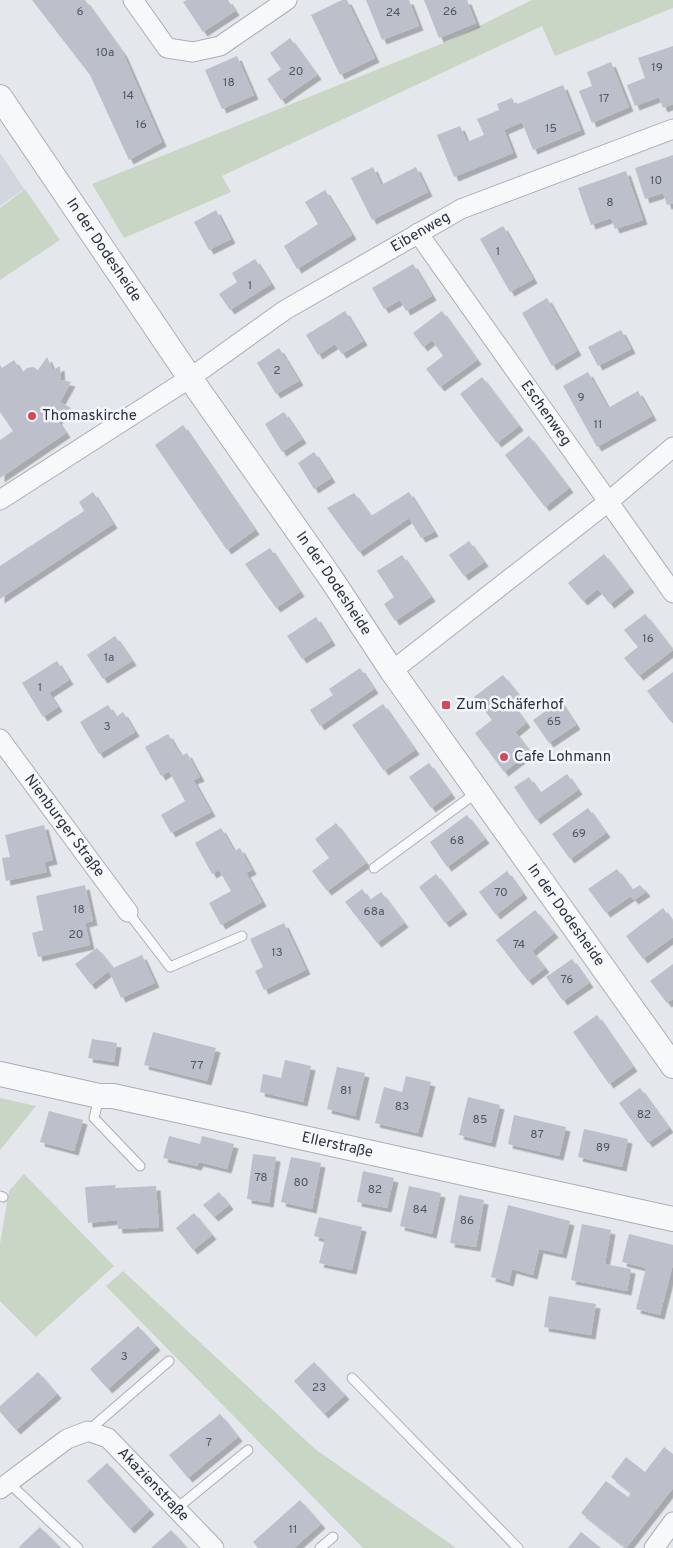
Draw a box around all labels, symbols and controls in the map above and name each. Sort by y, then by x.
house number: 6 [76,4,84,20]
house number: 26 [443,4,457,20]
house number: 24 [386,5,400,21]
house number: 10a [96,45,114,61]
house number: 19 [651,60,663,76]
house number: 20 [288,64,304,80]
house number: 18 [223,75,235,91]
house number: 14 [122,88,134,104]
house number: 17 [599,91,609,107]
house number: 16 [135,117,147,133]
house number: 15 [545,121,557,137]
house number: 10 [650,173,662,189]
street label: In der Dodesheide [62,195,146,306]
house number: 8 [606,195,614,211]
street label: Eibenweg [388,208,454,257]
house number: 1 [496,244,500,260]
house number: 1 [248,278,252,294]
house number: 2 [273,363,281,379]
street label: Eschenweg [516,377,575,450]
house number: 9 [577,390,585,406]
place label: Thomaskirche [42,407,137,426]
marker: Thomaskirche [26,410,38,422]
house number: 11 [594,417,602,433]
street label: In der Dodesheide [292,528,375,639]
house number: 16 [642,631,654,647]
house number: 1a [104,650,114,666]
house number: 1 [38,680,42,696]
place label: Zum Schäferhof [456,696,564,715]
marker: Zum Schäferhof [440,699,452,711]
house number: 65 [547,714,561,730]
house number: 3 [103,719,111,735]
place label: Cafe Lohmann [514,748,611,767]
marker: Cafe Lohmann [498,751,510,763]
street label: Nienburger Straße [20,771,109,881]
house number: 69 [572,826,586,842]
house number: 68 [450,833,464,849]
street label: In der Dodesheide [523,860,609,970]
house number: 70 [494,885,508,901]
house number: 18 [73,902,85,918]
house number: 68a [364,904,384,920]
house number: 20 [68,927,84,943]
house number: 74 [513,937,525,953]
house number: 13 [271,945,283,961]
house number: 76 [561,972,573,988]
house number: 77 [191,1058,203,1074]
house number: 81 [340,1083,352,1099]
house number: 83 [395,1099,409,1115]
house number: 82 [637,1107,651,1123]
house number: 85 [473,1112,487,1128]
house number: 87 [530,1127,544,1143]
street label: Ellerstraße [300,1128,375,1162]
house number: 89 [596,1140,610,1156]
house number: 78 [254,1170,268,1186]
house number: 80 [294,1175,308,1191]
house number: 82 [368,1182,382,1198]
house number: 84 [413,1202,427,1218]
house number: 86 [460,1213,474,1229]
house number: 3 [120,1349,128,1365]
house number: 23 [312,1380,326,1396]
house number: 7 [206,1435,212,1451]
street label: Akazienstraße [113,1444,193,1526]
house number: 11 [289,1522,297,1538]

